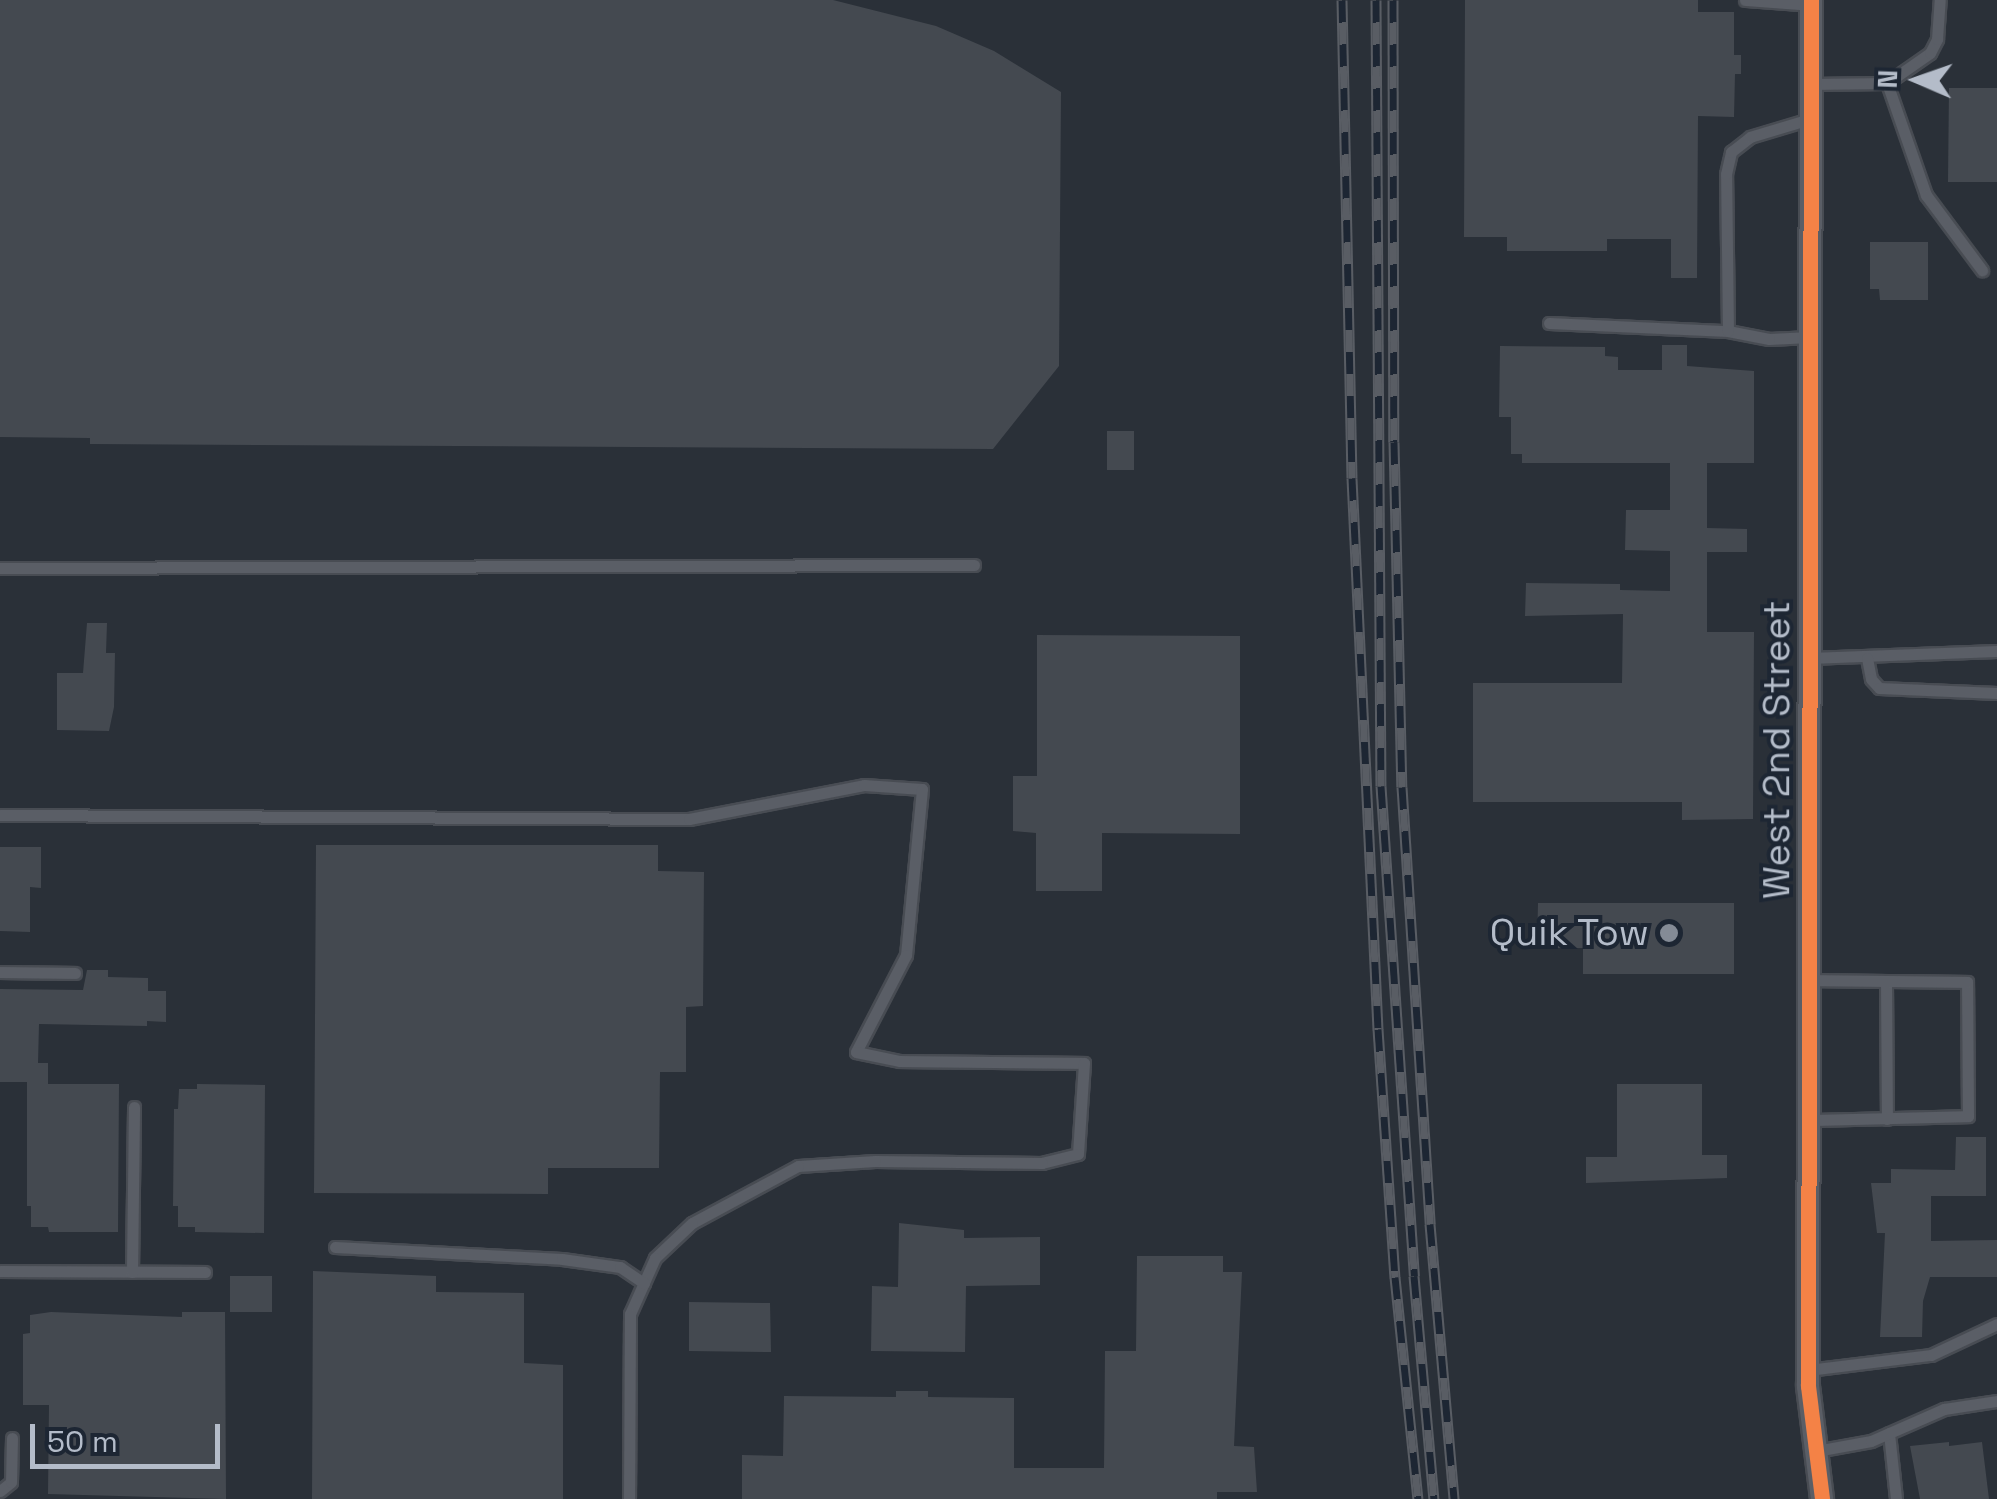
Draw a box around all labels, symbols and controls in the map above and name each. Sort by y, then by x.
north arrow [1867,30,1967,130]
text: N [1869,69,1905,89]
street label: West 2nd Street [1754,601,1800,899]
place label: Quik Tow [1489,910,1649,956]
marker: Quik Tow [1658,922,1680,944]
scale bar [35,1404,225,1466]
text: 50 m [47,1422,118,1461]

